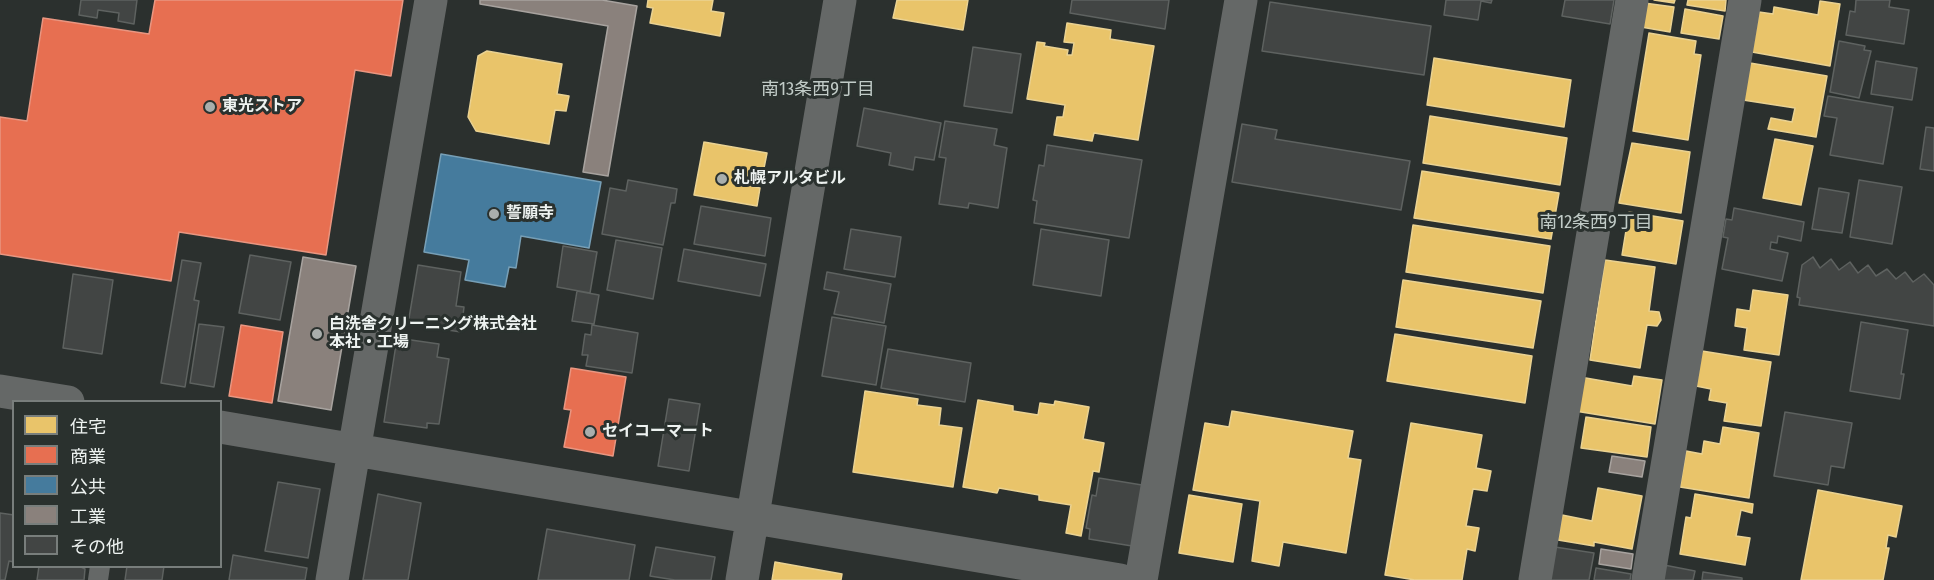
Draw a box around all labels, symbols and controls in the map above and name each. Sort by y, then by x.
district label: 南13条西9丁目 [761,79,875,101]
place label: 東光ストア [222,97,302,117]
marker: 東光ストア [203,100,217,114]
place label: 札幌アルタビル [734,169,846,189]
marker: 札幌アルタビル [715,172,729,186]
place label: 誓願寺 [506,204,554,224]
marker: 誓願寺 [487,207,501,221]
district label: 南12条西9丁目 [1539,212,1653,234]
place label: 白洗舎クリーニング株式会社 本社・工場 [329,315,537,353]
marker: 白洗舎クリーニング株式会社 本社・工場 [310,327,324,341]
legend [12,400,222,568]
text: 住宅 [70,416,106,438]
place label: セイコーマート [602,422,714,442]
marker: セイコーマート [583,425,597,439]
text: 商業 [70,446,106,468]
text: 公共 [70,476,106,498]
text: 工業 [70,506,106,528]
text: その他 [70,536,124,558]

